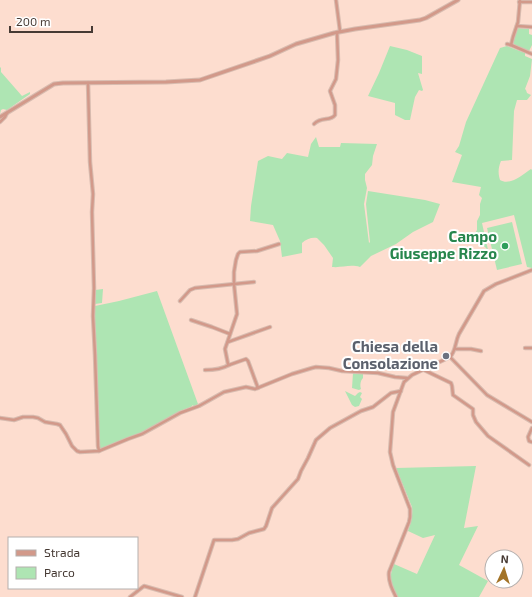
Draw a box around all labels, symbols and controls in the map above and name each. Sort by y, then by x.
scale bar [10,8,92,34]
text: 200 m [16,14,50,28]
place label: Campo Giuseppe Rizzo [390,227,497,262]
marker: Campo Giuseppe Rizzo [500,241,510,251]
place label: Chiesa della Consolazione [343,337,438,372]
marker: Chiesa della Consolazione [441,351,451,361]
legend [8,537,138,589]
text: Strada [44,545,80,559]
north arrow [484,549,524,589]
text: N [500,552,509,565]
text: Parco [44,565,75,579]

